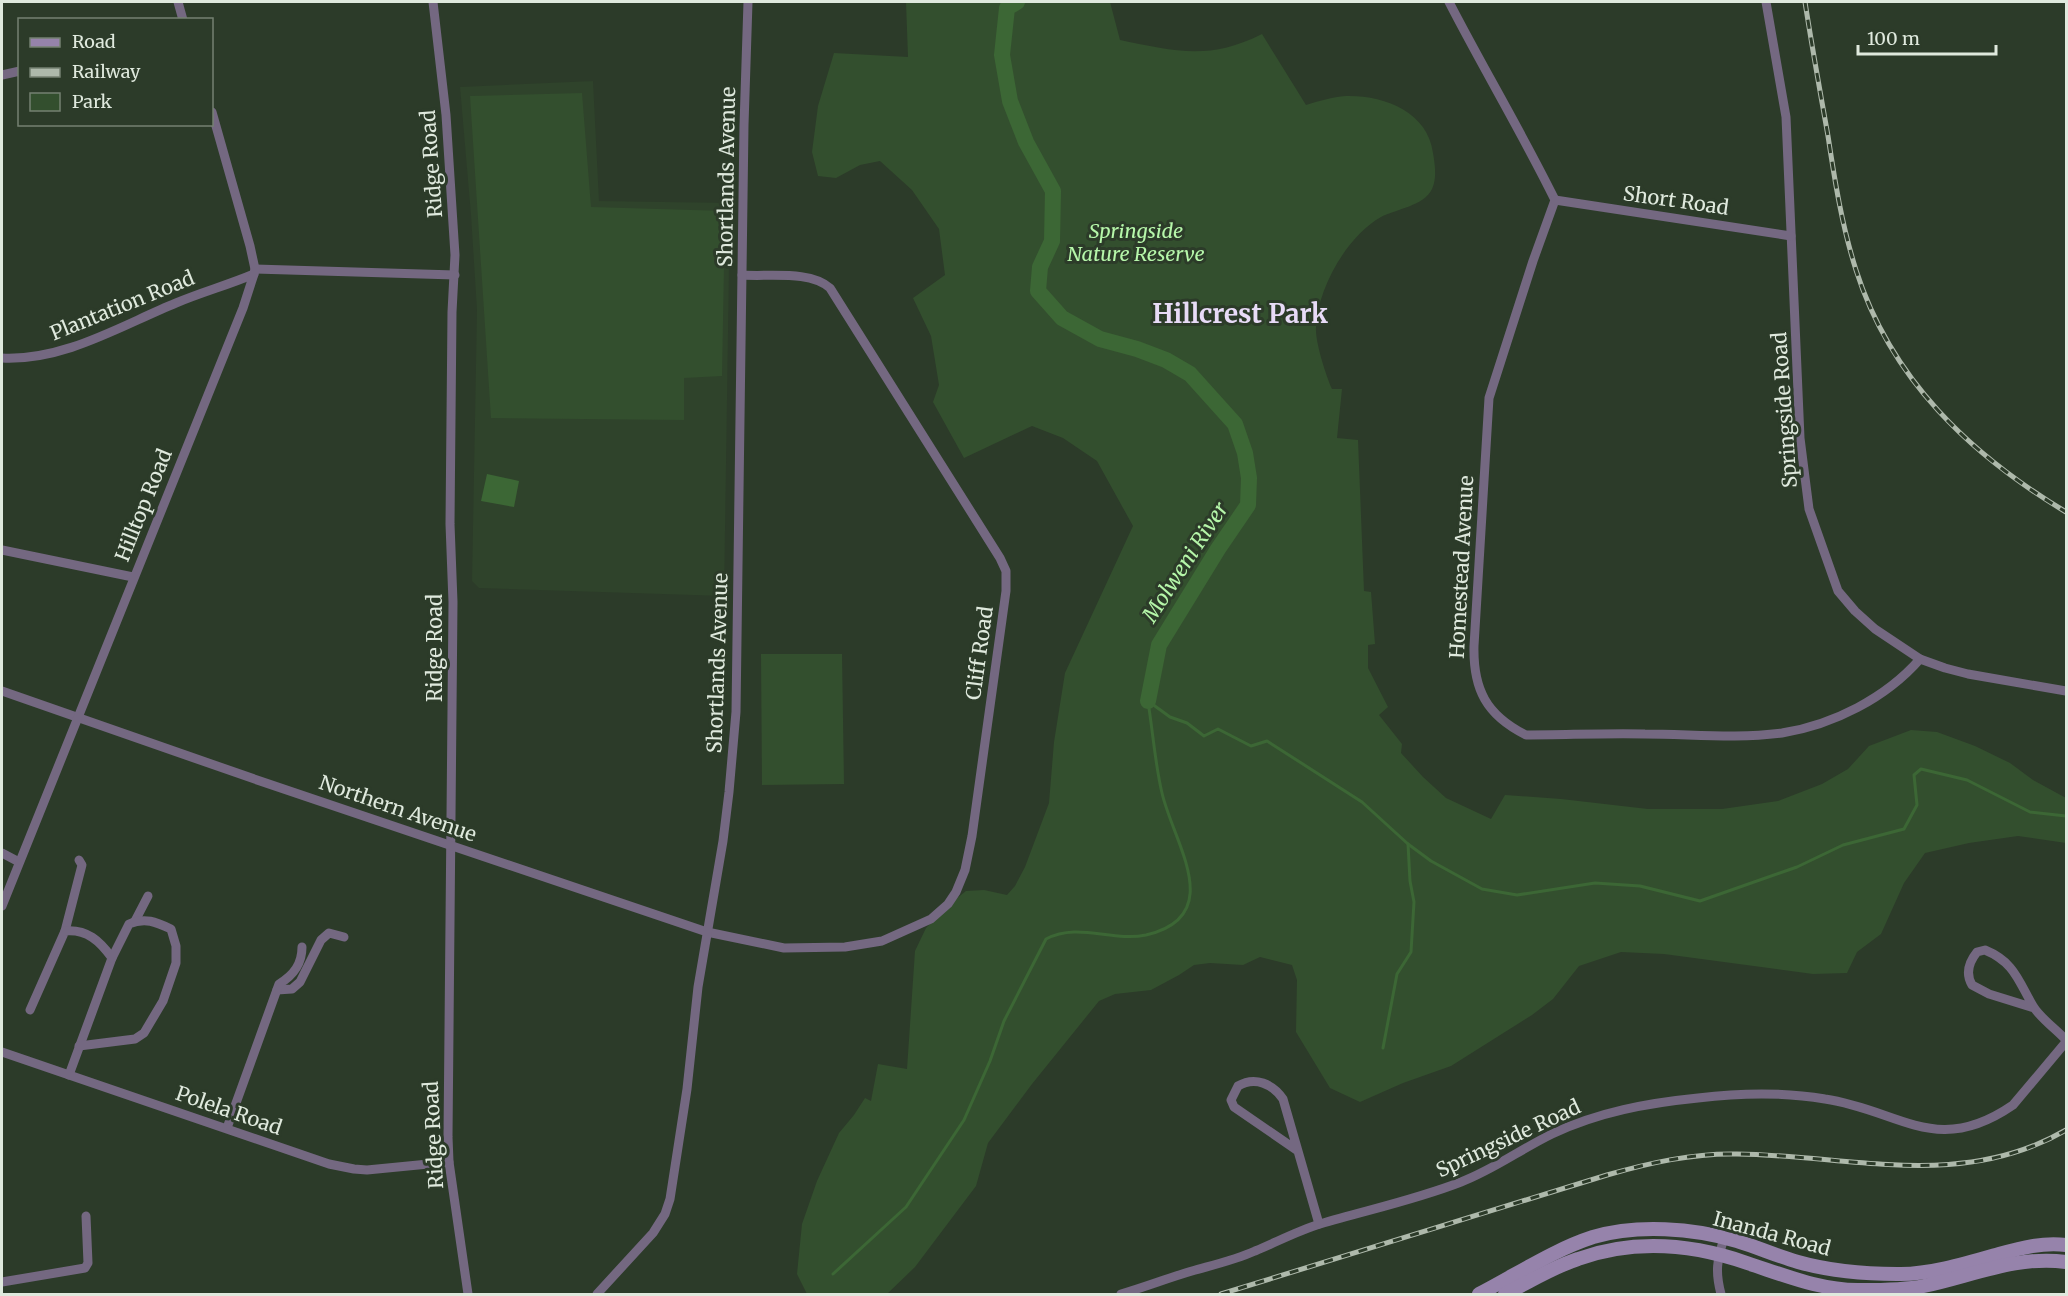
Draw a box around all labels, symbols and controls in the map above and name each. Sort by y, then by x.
legend [18,18,213,126]
scale bar [1858,18,1996,56]
text: 100 m [1867,27,1920,50]
text: Road [72,30,116,53]
text: Railway [72,60,141,83]
street label: Shortlands Avenue [712,87,740,267]
text: Park [72,90,113,113]
street label: Ridge Road [415,109,447,219]
street label: Short Road [1621,180,1731,220]
park label: Springside Nature Reserve [1067,218,1205,266]
street label: Plantation Road [46,265,198,345]
district label: Hillcrest Park [1152,297,1328,330]
street label: Springside Road [1766,331,1802,489]
street label: Hilltop Road [109,445,177,565]
street label: Homestead Avenue [1444,475,1478,659]
water label: Molweni River [1136,496,1234,628]
street label: Shortlands Avenue [701,572,733,754]
street label: Ridge Road [422,594,447,702]
street label: Cliff Road [960,605,998,701]
street label: Northern Avenue [316,769,480,847]
street label: Polela Road [173,1080,285,1140]
street label: Ridge Road [418,1080,448,1190]
street label: Springside Road [1432,1094,1584,1182]
street label: Inanda Road [1710,1205,1834,1261]

